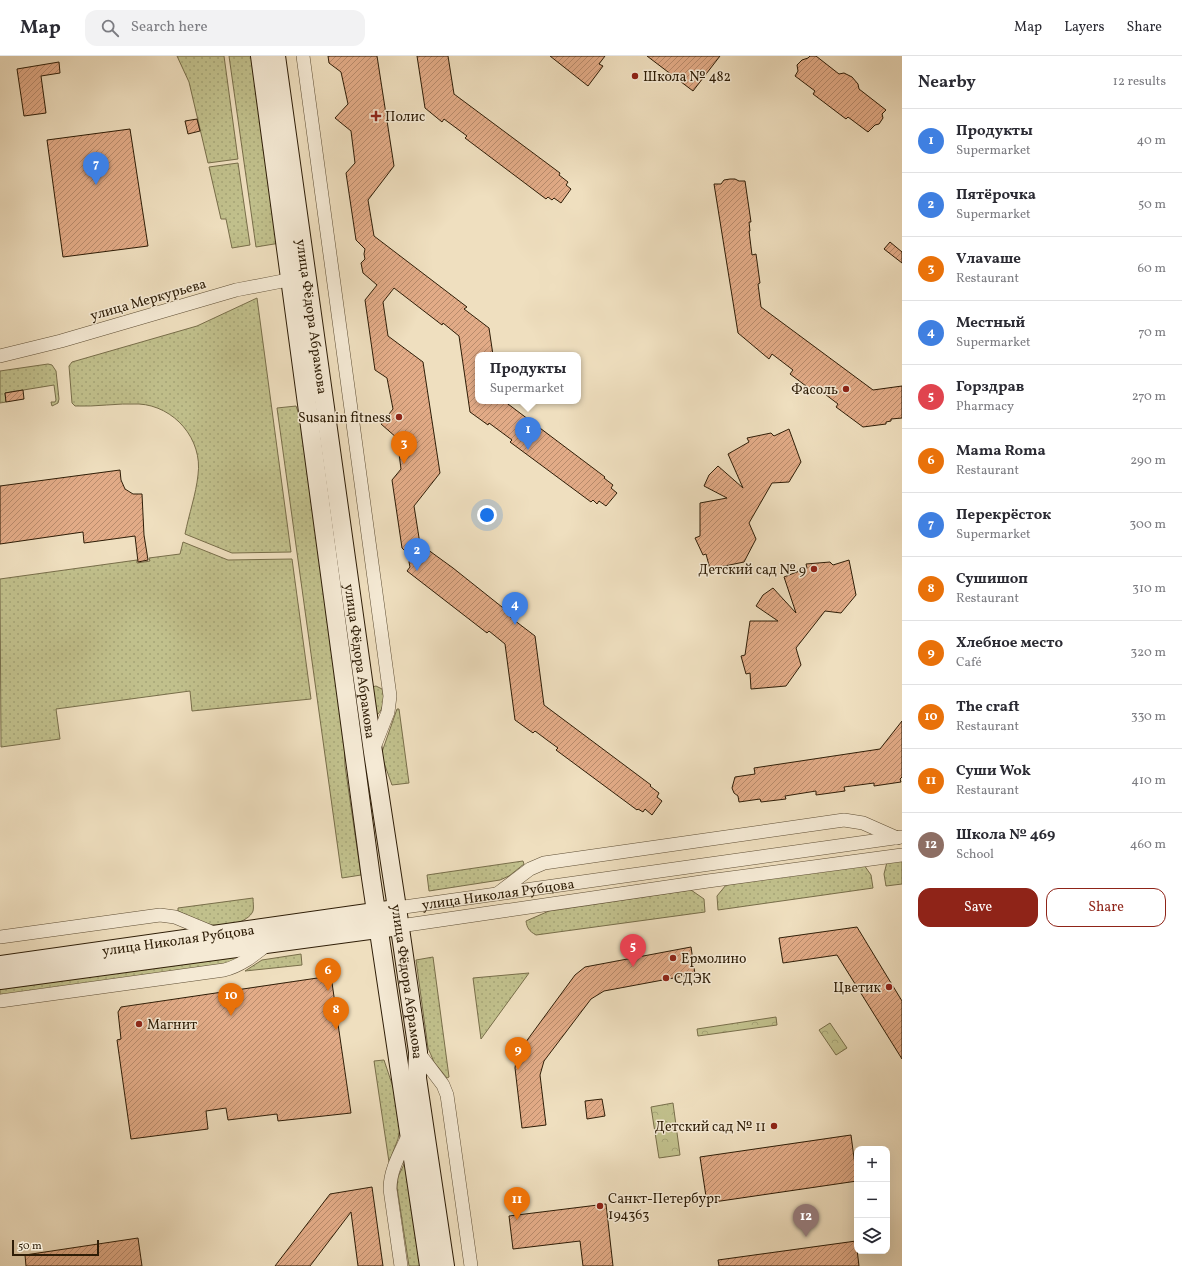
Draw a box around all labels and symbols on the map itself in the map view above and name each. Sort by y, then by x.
place label: Школа № 482 [643,68,731,87]
marker: Школа № 482 [630,71,640,81]
place label: Полис [385,108,425,127]
marker: Полис [370,110,382,122]
pin: 7 [83,152,109,185]
street label: улица Фёдора Абрамова [291,238,331,395]
street label: улица Меркурьева [88,275,209,326]
place label: Фасоль [791,381,838,400]
marker: Фасоль [841,384,851,394]
place label: Susanin fitness [298,409,391,428]
marker: Susanin fitness [394,412,404,422]
pin: 1 [515,417,541,450]
pin: 3 [391,431,417,464]
your location [477,505,497,525]
pin: 2 [404,538,430,571]
place label: Детский сад № 9 [698,561,806,580]
marker: Детский сад № 9 [809,564,819,574]
street label: улица Фёдора Абрамова [339,583,379,740]
pin: 4 [502,592,528,625]
street label: улица Николая Рубцова [421,875,576,915]
street label: улица Фёдора Абрамова [386,903,426,1059]
street label: улица Николая Рубцова [101,921,256,961]
pin: 5 [620,934,646,967]
place label: Ермолино [681,950,746,969]
marker: Ермолино [668,953,678,963]
pin: 6 [315,958,341,991]
place label: СДЭК [674,970,712,989]
marker: СДЭК [661,973,671,983]
place label: Цветик [833,979,882,998]
marker: Цветик [884,982,894,992]
pin: 10 [218,983,244,1016]
pin: 8 [323,997,349,1030]
place label: Магнит [147,1016,197,1035]
marker: Магнит [134,1019,144,1029]
pin: 9 [505,1037,531,1070]
place label: Детский сад № 11 [655,1118,766,1137]
marker: Детский сад № 11 [769,1121,779,1131]
pin: 11 [504,1187,530,1220]
place label: Санкт-Петербург 194363 [608,1190,720,1225]
marker: Санкт-Петербург 194363 [595,1201,605,1211]
pin: 12 [793,1204,819,1237]
scale bar [12,1238,99,1257]

